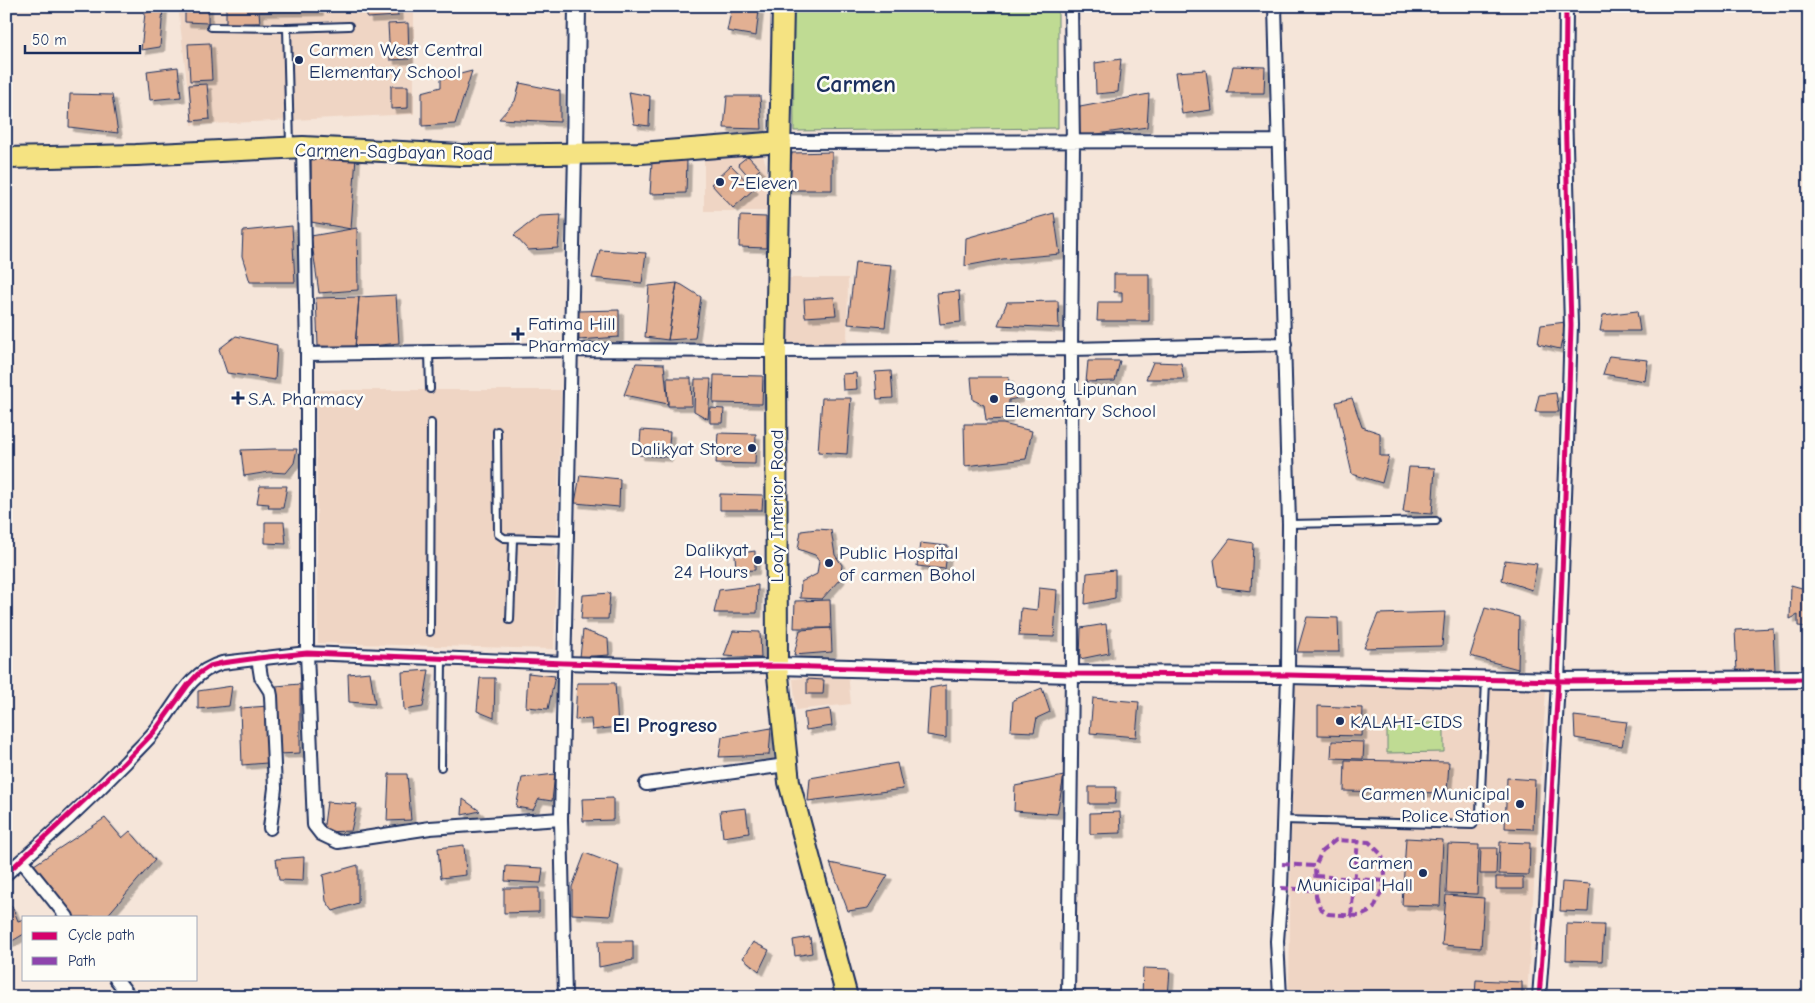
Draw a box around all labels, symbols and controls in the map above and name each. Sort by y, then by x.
scale bar [25,22,140,54]
text: 50 m [32,31,67,49]
place label: Carmen West Central Elementary School [309,39,483,83]
marker: Carmen West Central Elementary School [293,54,305,66]
district label: Carmen [816,70,896,98]
street label: Carmen-Sagbayan Road [295,139,493,165]
place label: 7-Eleven [730,172,798,194]
marker: 7-Eleven [714,176,726,188]
place label: Fatima Hill Pharmacy [528,313,616,357]
marker: Fatima Hill Pharmacy [512,328,524,340]
place label: Bagong Lipunan Elementary School [1004,378,1156,422]
place label: S.A. Pharmacy [248,388,364,410]
marker: S.A. Pharmacy [232,392,244,404]
marker: Bagong Lipunan Elementary School [988,393,1000,405]
street label: Loay Interior Road [766,429,788,583]
place label: Dalikyat Store [631,438,742,460]
marker: Dalikyat Store [746,442,758,454]
place label: Dalikyat 24 Hours [674,539,749,583]
place label: Public Hospital of carmen Bohol [839,542,975,586]
marker: Dalikyat 24 Hours [752,554,764,566]
marker: Public Hospital of carmen Bohol [823,557,835,569]
place label: KALAHI-CIDS [1350,711,1463,733]
district label: El Progreso [613,713,718,737]
marker: KALAHI-CIDS [1334,715,1346,727]
place label: Carmen Municipal Police Station [1361,783,1510,827]
marker: Carmen Municipal Police Station [1514,798,1526,810]
place label: Carmen Municipal Hall [1297,852,1413,896]
marker: Carmen Municipal Hall [1417,867,1429,879]
legend [22,916,198,980]
text: Cycle path [68,926,135,944]
text: Path [68,952,96,970]

